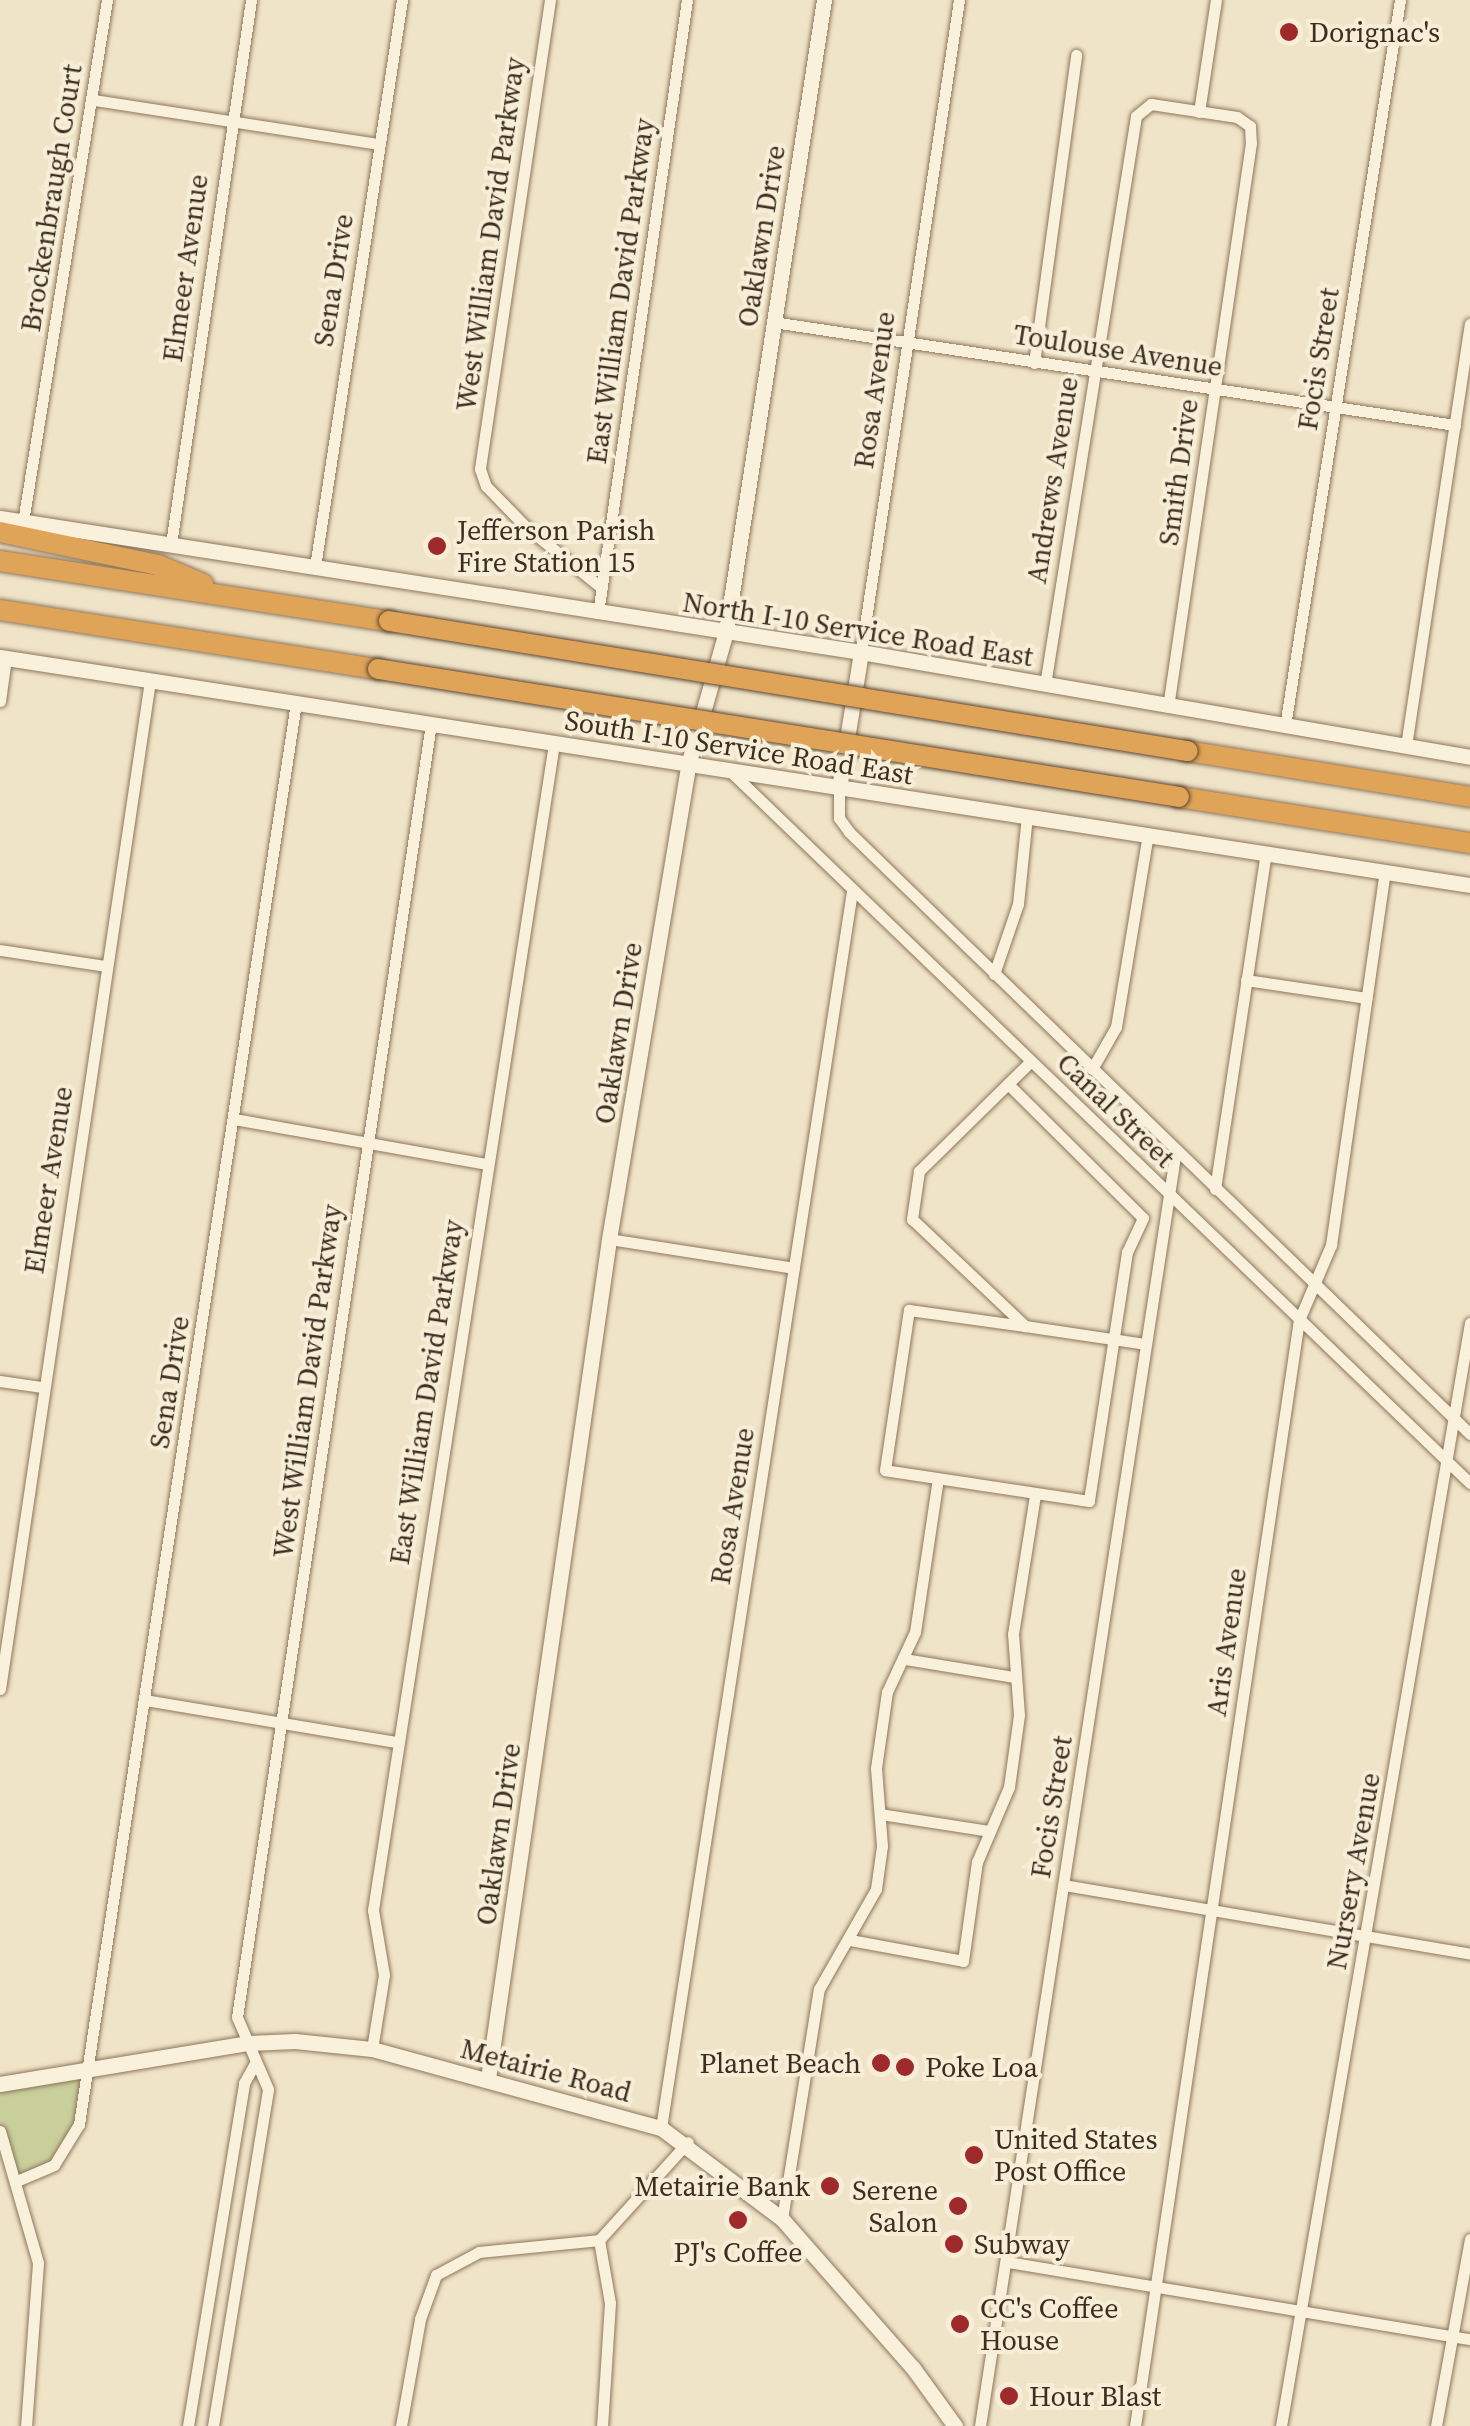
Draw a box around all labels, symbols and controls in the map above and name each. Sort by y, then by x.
place label: Dorignac's [1309,15,1440,49]
marker: Dorignac's [1278,21,1300,43]
street label: West William David Parkway [448,55,532,413]
street label: Brockenbraugh Court [13,62,89,334]
street label: East William David Parkway [579,116,661,466]
street label: Oaklawn Drive [730,143,792,329]
street label: Elmeer Avenue [155,172,215,364]
street label: Sena Drive [306,211,360,349]
street label: Focis Street [1290,286,1346,432]
street label: Rosa Avenue [846,309,902,471]
street label: Toulouse Avenue [1011,317,1225,383]
street label: Andrews Avenue [1019,374,1085,586]
street label: Smith Drive [1151,396,1205,548]
place label: Jefferson Parish Fire Station 15 [457,513,655,579]
marker: Jefferson Parish Fire Station 15 [426,535,448,557]
street label: North I-10 Service Road East [680,585,1036,673]
street label: South I-10 Service Road East [563,703,915,791]
street label: Oaklawn Drive [587,940,649,1126]
street label: Canal Street [1050,1046,1182,1174]
street label: Elmeer Avenue [17,1084,79,1276]
street label: West William David Parkway [265,1202,349,1560]
street label: East William David Parkway [382,1217,470,1567]
street label: Sena Drive [142,1313,196,1451]
street label: Rosa Avenue [703,1425,761,1587]
street label: Aris Avenue [1199,1566,1253,1718]
street label: Focis Street [1023,1734,1079,1880]
street label: Oaklawn Drive [469,1741,527,1927]
street label: Nursery Avenue [1319,1770,1387,1972]
street label: Metairie Road [457,2031,635,2109]
place label: Planet Beach [699,2046,861,2080]
place label: Poke Loa [925,2050,1038,2084]
marker: Planet Beach [870,2052,892,2074]
marker: Poke Loa [894,2056,916,2078]
place label: United States Post Office [994,2122,1158,2188]
marker: United States Post Office [963,2144,985,2166]
place label: Metairie Bank [634,2169,810,2203]
place label: Serene Salon [852,2173,938,2239]
marker: Metairie Bank [819,2175,841,2197]
marker: Serene Salon [947,2195,969,2217]
marker: PJ's Coffee [727,2209,749,2231]
place label: Subway [974,2227,1070,2261]
marker: Subway [943,2233,965,2255]
place label: PJ's Coffee [673,2235,803,2269]
place label: CC's Coffee House [980,2291,1118,2357]
marker: CC's Coffee House [949,2313,971,2335]
place label: Hour Blast [1029,2379,1161,2413]
marker: Hour Blast [998,2385,1020,2407]

